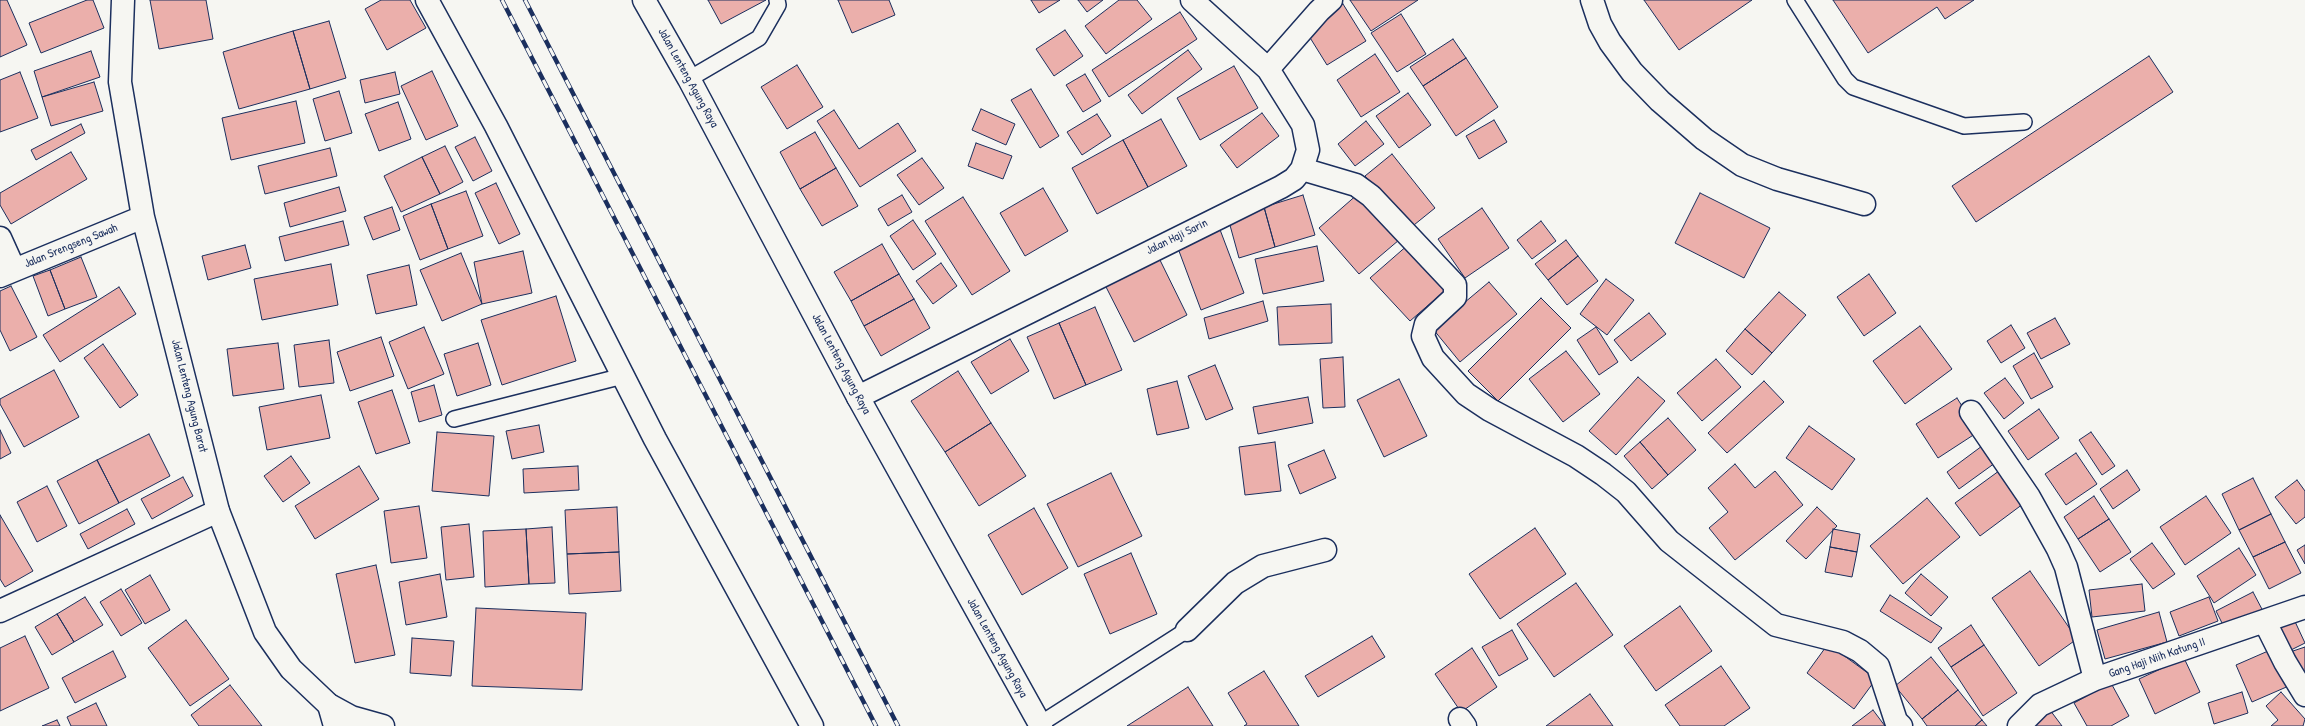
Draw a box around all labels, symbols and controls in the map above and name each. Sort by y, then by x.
street label: Jalan Lenteng Agung Raya [655,26,721,130]
street label: Jalan Haji Sarin [1144,216,1210,258]
street label: Jalan Srengseng Sawah [22,221,120,271]
street label: Jalan Lenteng Agung Raya [808,311,874,417]
street label: Jalan Lenteng Agung Barat [168,338,210,454]
street label: Jalan Lenteng Agung Raya [964,596,1030,700]
street label: Gang Haji Niih Katung II [2107,635,2207,681]

